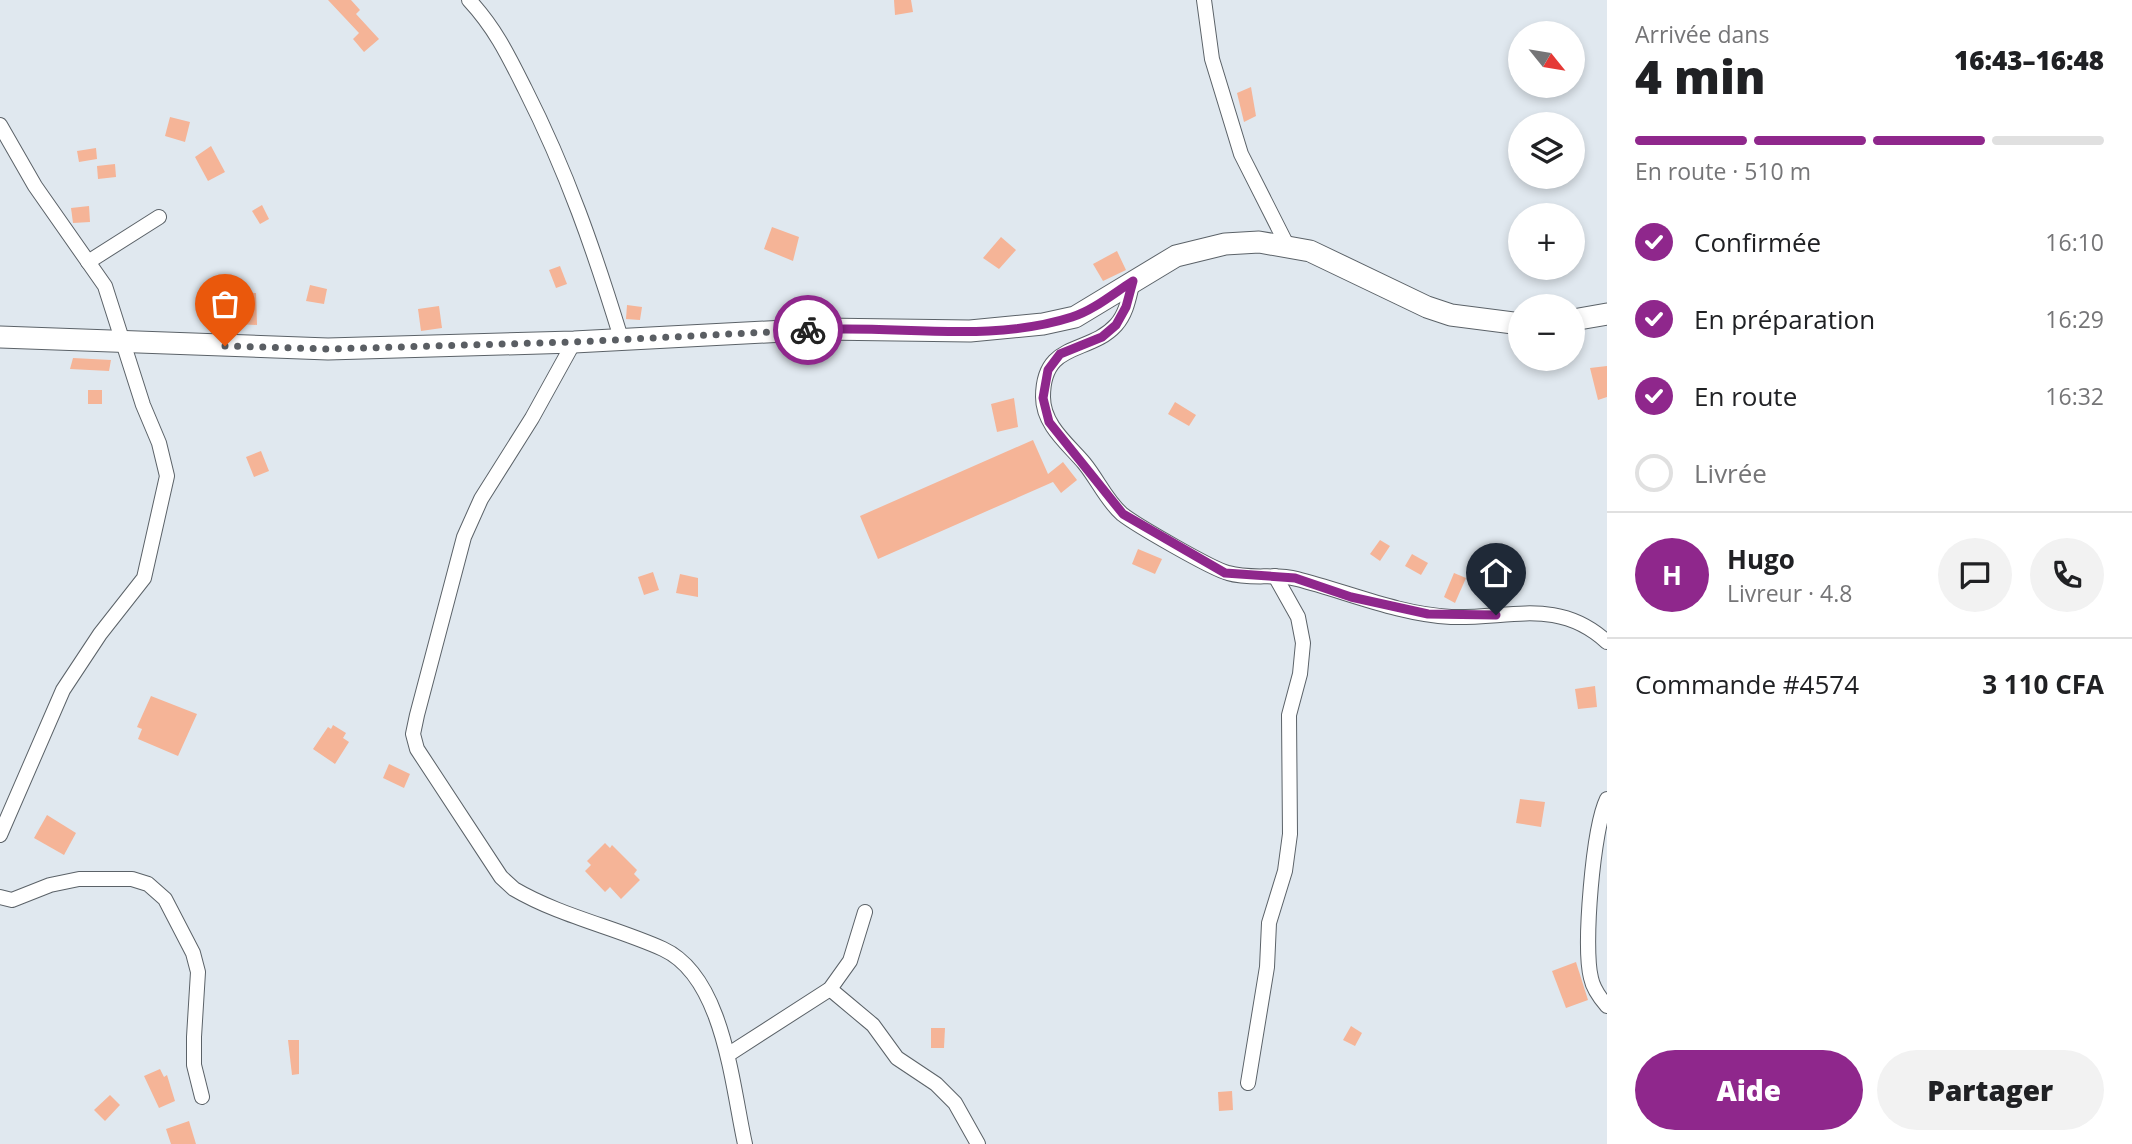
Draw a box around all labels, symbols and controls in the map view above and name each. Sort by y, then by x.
text: Arrivée dans [1635,18,1769,50]
north arrow [1508,21,1586,98]
map controls [1508,21,1585,371]
text: 16:43–16:48 [1954,42,2104,78]
text: 4 min [1635,45,1766,107]
button: layers [1508,112,1585,189]
text: En route · 510 m [1635,155,1811,187]
button: + [1508,203,1585,280]
icon: check [1635,223,1673,261]
text: Confirmée [1694,224,1821,260]
text: 16:10 [2045,226,2104,258]
pin [195,274,255,346]
icon: bag [206,285,244,323]
button: − [1508,294,1585,371]
courier [773,295,843,365]
icon: check [1635,300,1673,338]
text: En préparation [1694,301,1875,337]
text: 16:29 [2045,303,2104,335]
icon: bike [789,311,827,349]
icon: check [1635,377,1673,415]
text: En route [1694,378,1797,414]
text: 16:32 [2045,380,2104,412]
text: Livrée [1694,455,1767,491]
button: chat [1938,538,2012,612]
button: phone [2030,538,2104,612]
text: Hugo [1727,541,1795,577]
pin [1466,543,1526,615]
icon: home [1477,554,1515,592]
text: H [1662,557,1682,593]
text: Livreur · 4.8 [1727,577,1852,609]
text: Commande #4574 [1635,666,1859,702]
text: 3 110 CFA [1982,666,2104,702]
button: Aide [1635,1050,1863,1130]
button: Partager [1877,1050,2104,1130]

